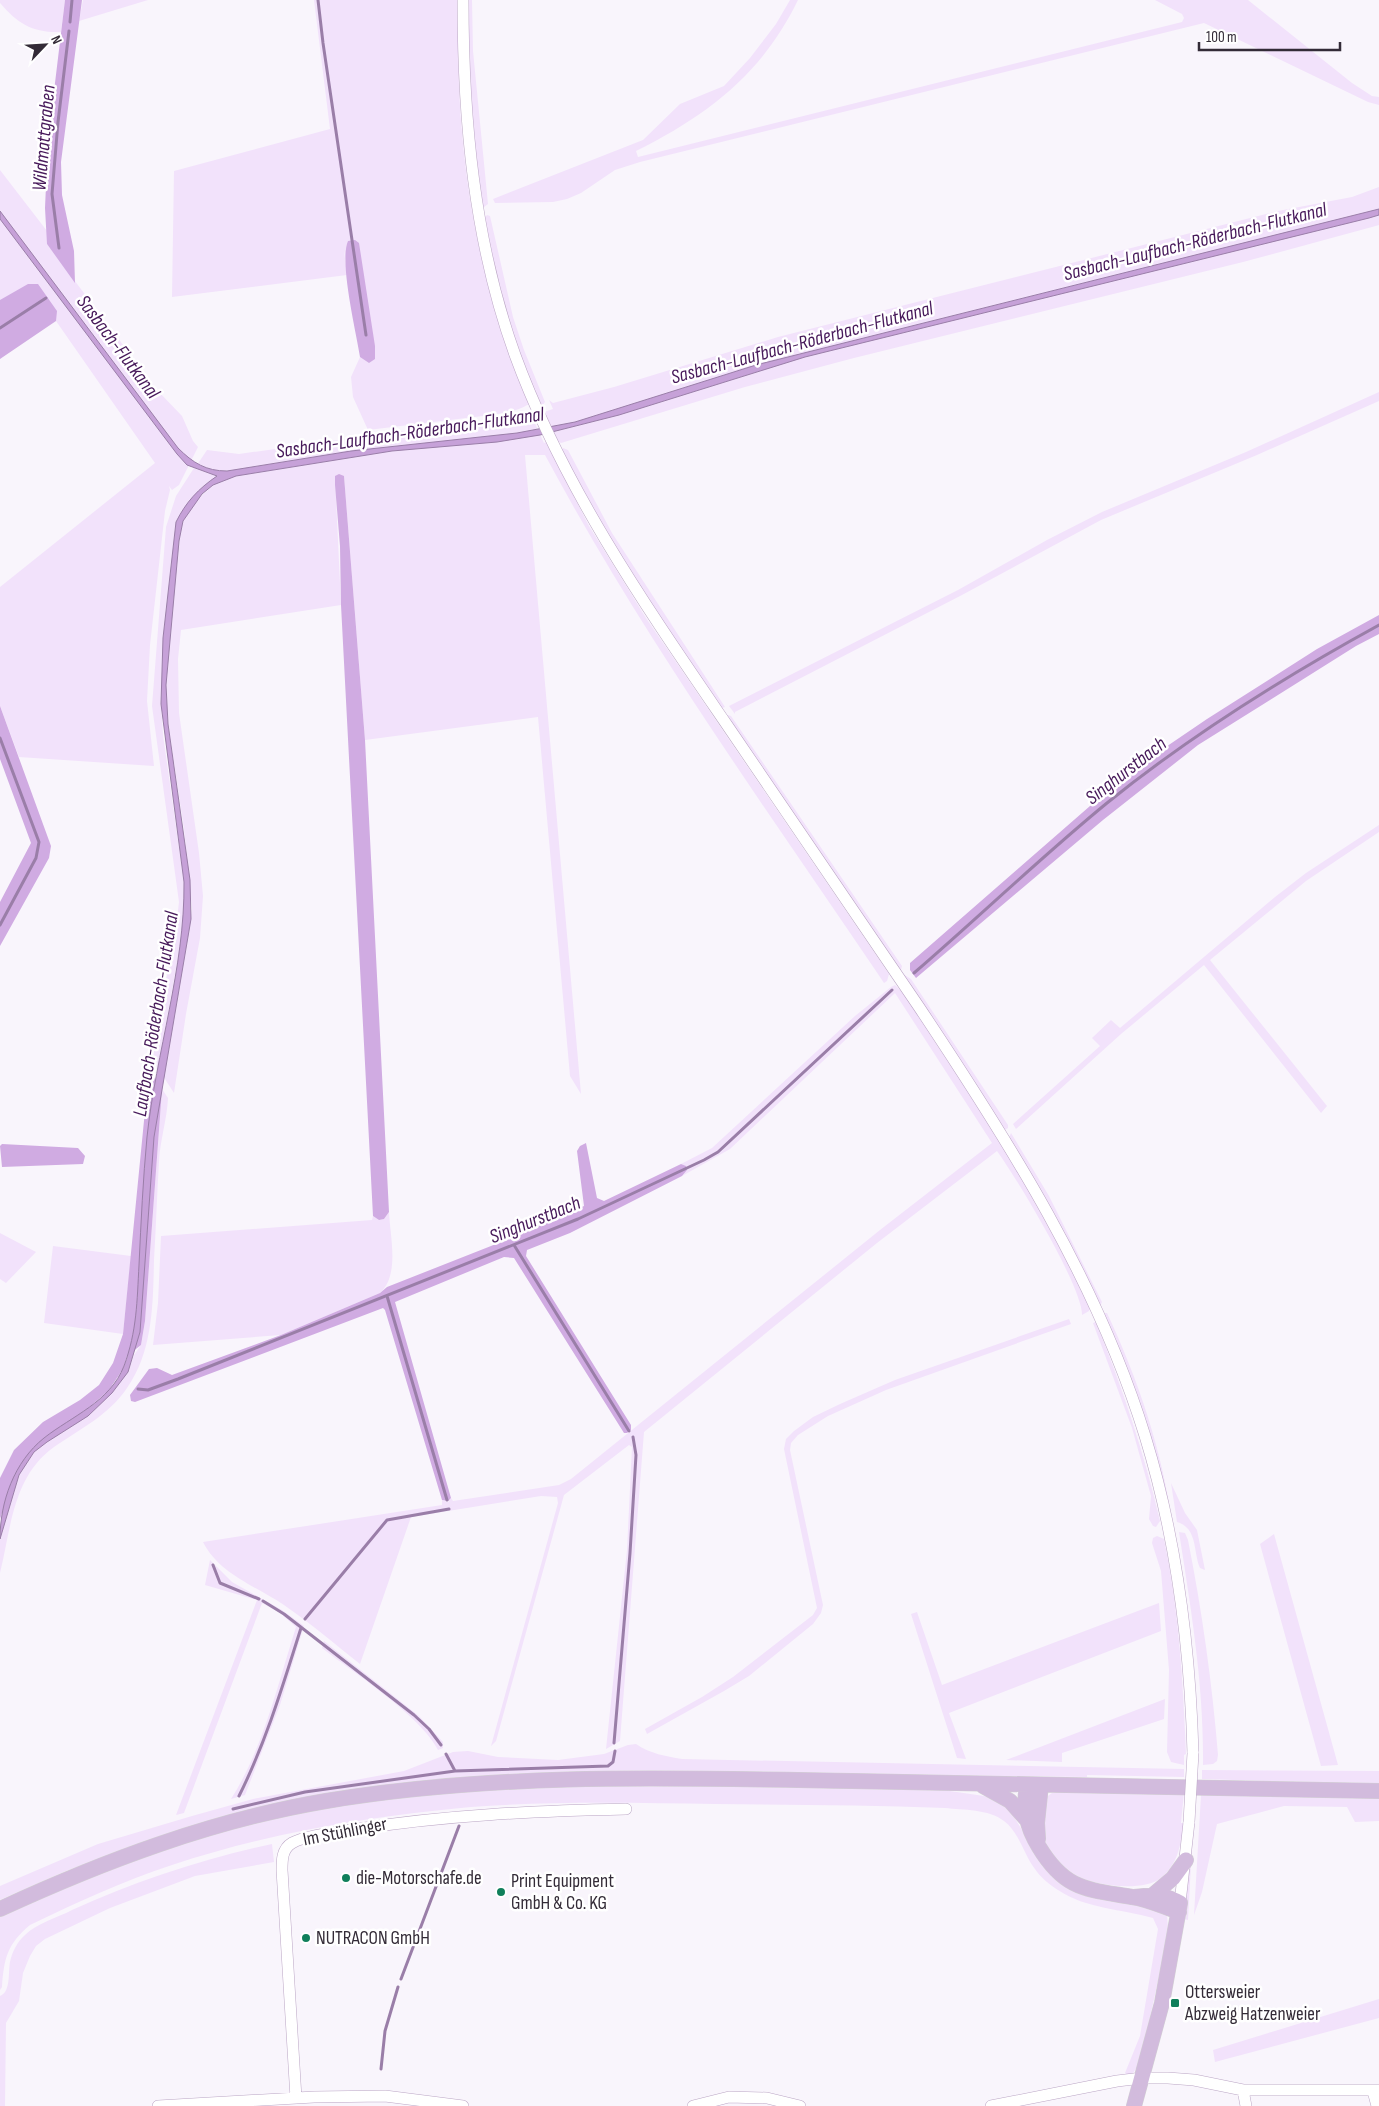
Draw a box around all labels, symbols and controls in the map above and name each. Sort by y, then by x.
north arrow [20,20,70,70]
scale bar [1199,20,1340,52]
text: 100 m [1206,28,1237,47]
text: N [47,33,66,47]
water label: Wildmattgraben [27,84,61,192]
water label: Sasbach-Laufbach-Röderbach-Flutkanal [1061,197,1330,286]
water label: Sasbach-Flutkanal [71,290,166,405]
water label: Sasbach-Laufbach-Röderbach-Flutkanal [668,296,937,390]
water label: Sasbach-Laufbach-Röderbach-Flutkanal [274,402,547,464]
water label: Singhurstbach [1081,732,1171,810]
water label: Laufbach-Röderbach-Flutkanal [128,908,184,1118]
water label: Singhurstbach [486,1191,584,1249]
street label: Im Stühlinger [301,1812,390,1851]
place label: die-Motorschafe.de [356,1867,482,1890]
place label: Print Equipment GmbH & Co. KG [511,1870,614,1915]
marker: die-Motorschafe.de [340,1872,352,1884]
marker: Print Equipment GmbH & Co. KG [495,1886,507,1898]
place label: NUTRACON GmbH [316,1927,430,1950]
marker: NUTRACON GmbH [300,1932,312,1944]
place label: Ottersweier Abzweig Hatzenweier [1184,1981,1321,2026]
marker: Ottersweier Abzweig Hatzenweier [1169,1997,1181,2009]

